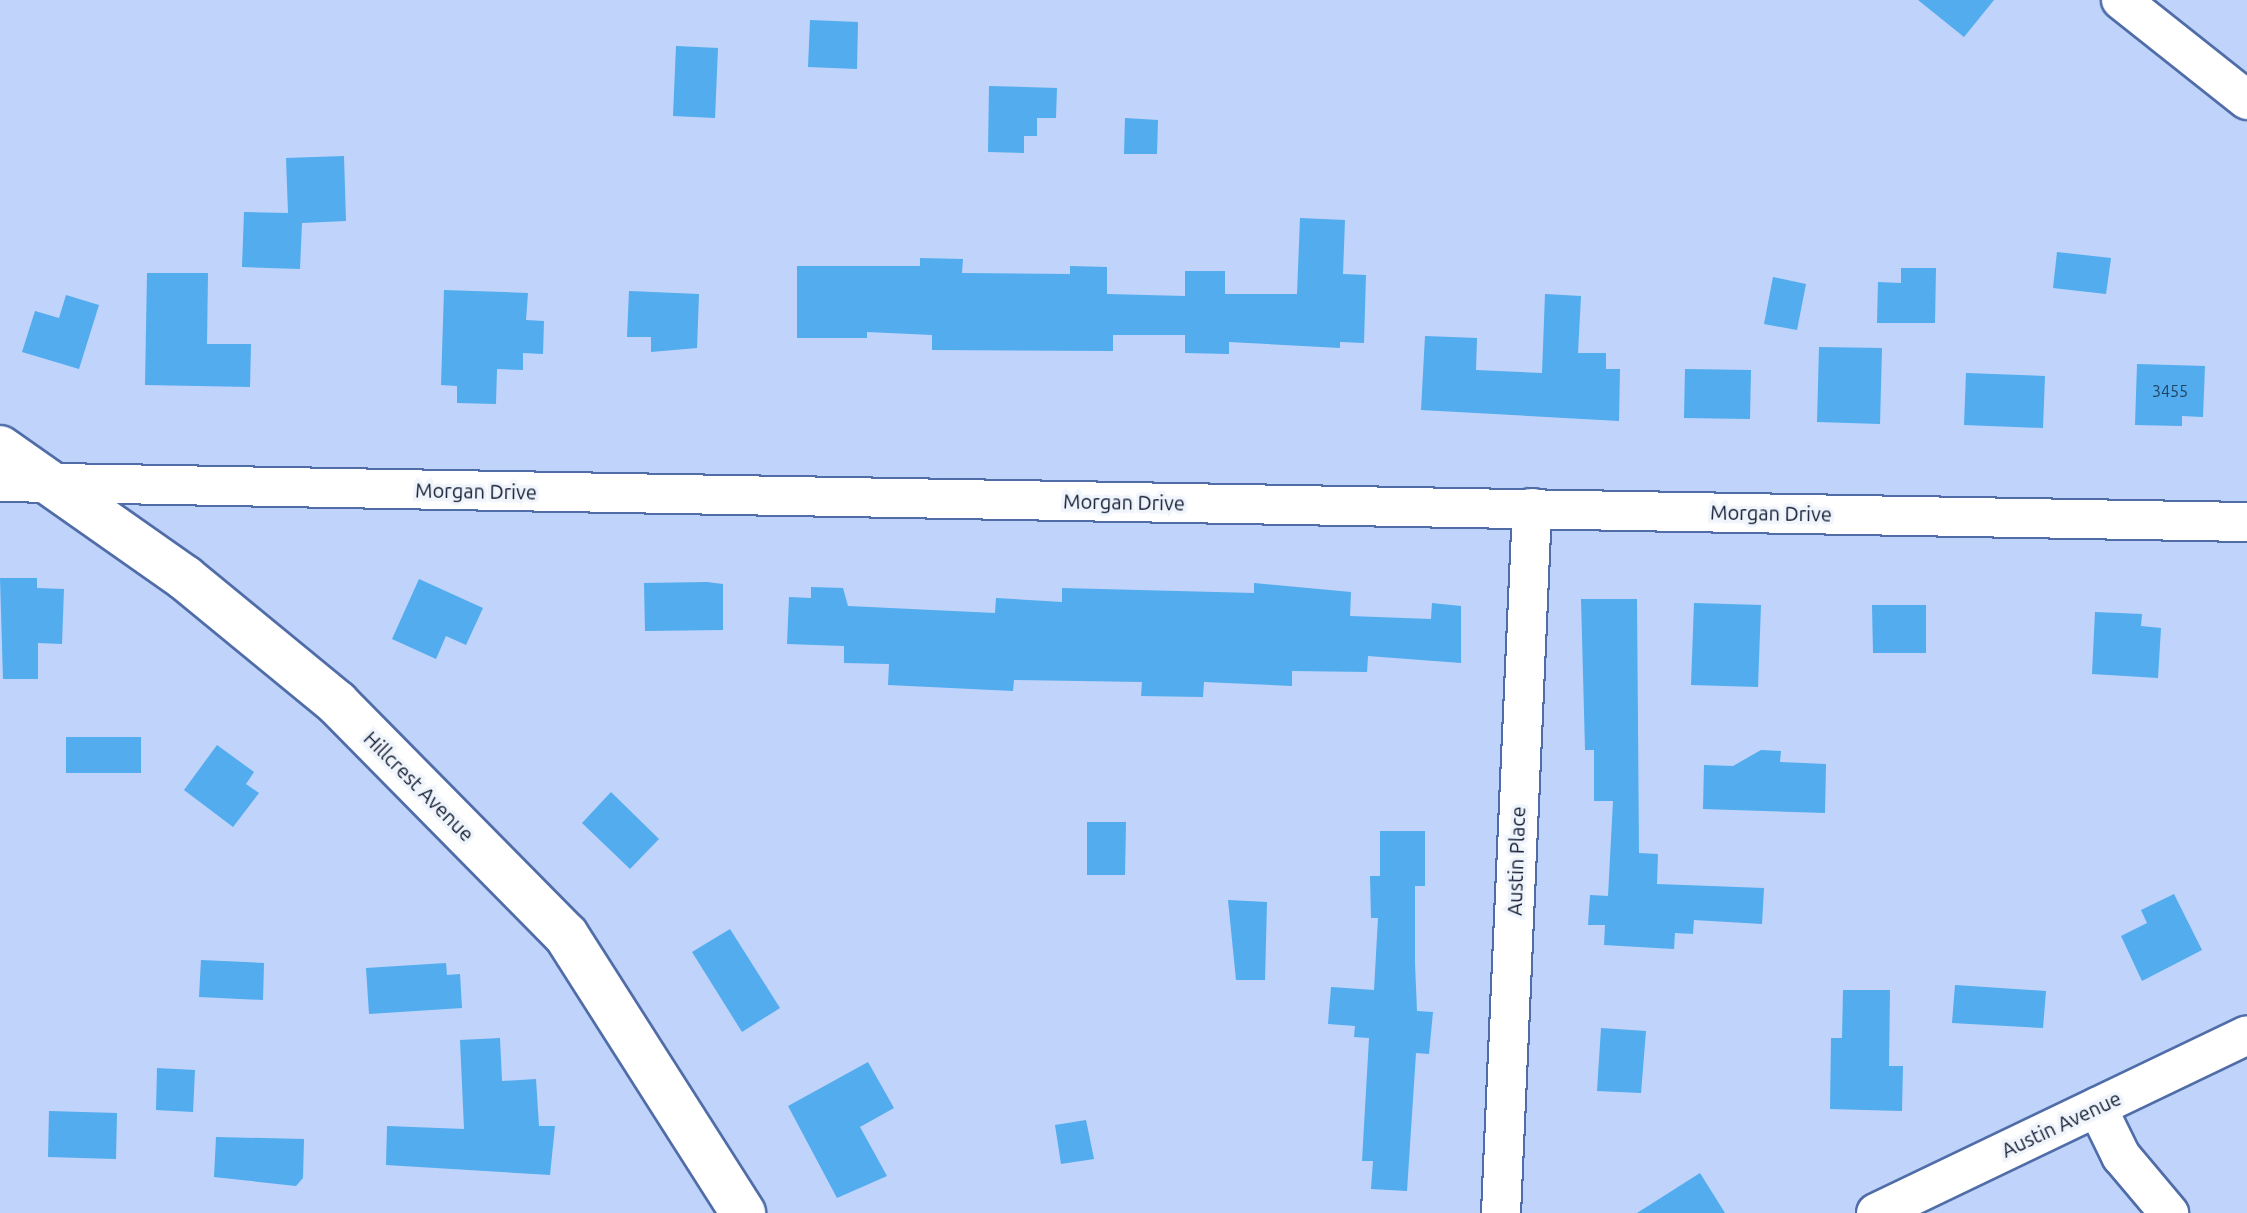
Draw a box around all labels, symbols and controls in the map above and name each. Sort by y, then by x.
house number: 3455 [2152,381,2188,401]
street label: Morgan Drive [415,478,537,504]
street label: Morgan Drive [1063,489,1185,515]
street label: Morgan Drive [1710,500,1832,526]
street label: Hillcrest Avenue [359,726,479,846]
street label: Austin Place [1502,806,1530,916]
street label: Austin Avenue [1997,1086,2125,1162]

